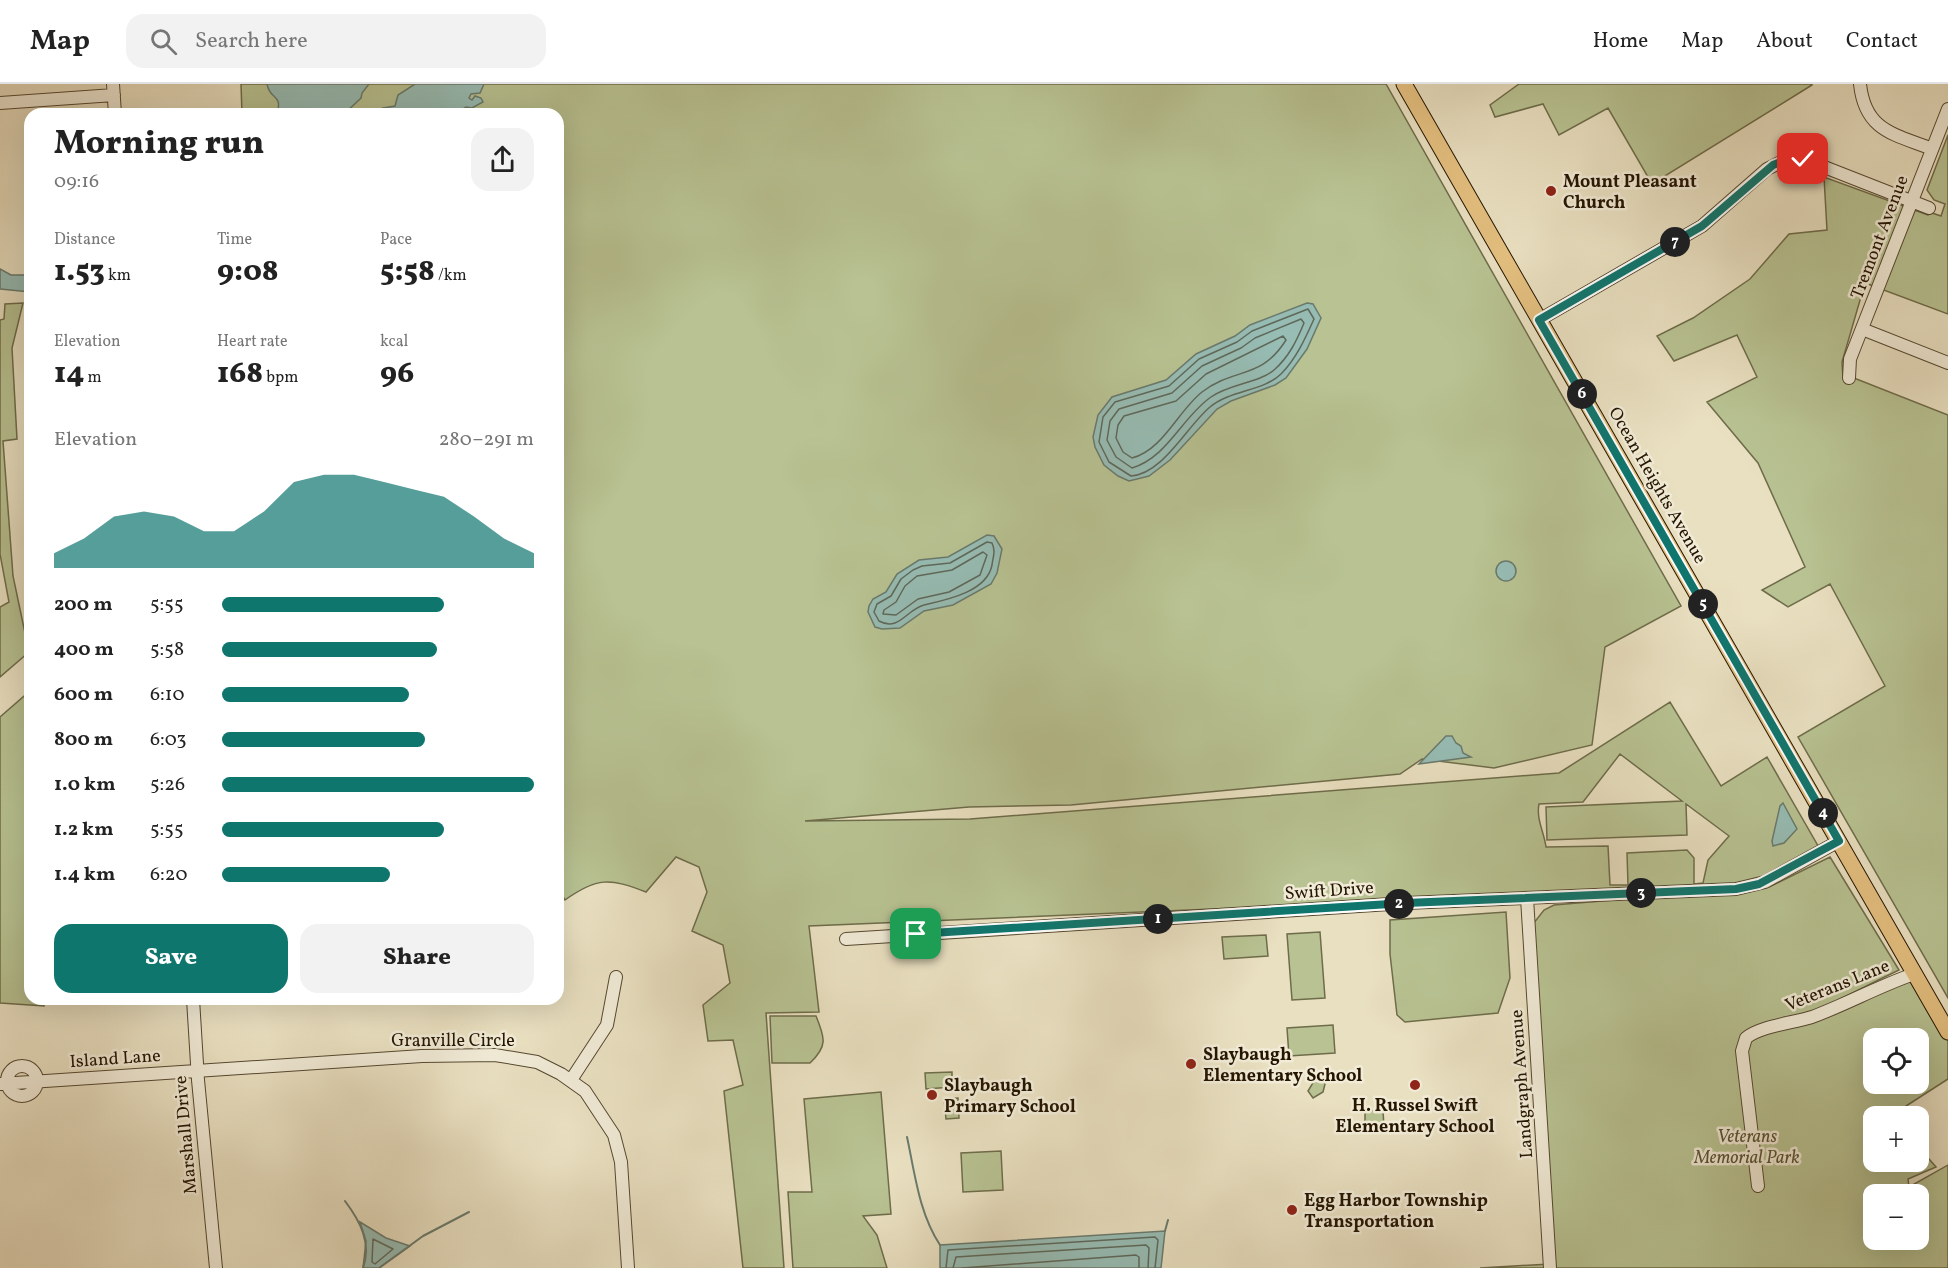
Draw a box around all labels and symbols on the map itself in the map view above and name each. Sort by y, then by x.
pin [1777,133,1828,184]
place label: Mount Pleasant Church [1563,170,1697,216]
street label: Tremont Avenue [1845,172,1916,303]
marker: Mount Pleasant Church [1544,184,1558,198]
pin: 7 [1660,227,1690,257]
pin: 6 [1567,379,1597,409]
street label: Ocean Heights Avenue [1602,403,1712,569]
pin: 5 [1688,589,1718,619]
pin: 4 [1808,798,1838,828]
street label: Swift Drive [1284,876,1374,907]
pin: 3 [1626,878,1656,908]
pin: 2 [1384,889,1414,919]
pin: 1 [1143,904,1173,934]
pin [890,908,941,959]
street label: Veterans Lane [1782,954,1894,1019]
street label: Landgraph Avenue [1505,1009,1540,1159]
street label: Granville Circle [391,1029,515,1054]
place label: Slaybaugh Elementary School [1203,1043,1363,1089]
street label: Island Lane [69,1044,161,1075]
marker: Slaybaugh Elementary School [1184,1057,1198,1071]
place label: Slaybaugh Primary School [944,1074,1076,1120]
street label: Marshall Drive [169,1075,204,1195]
marker: H. Russel Swift Elementary School [1408,1078,1422,1092]
marker: Slaybaugh Primary School [925,1088,939,1102]
place label: H. Russel Swift Elementary School [1335,1094,1495,1140]
park label: Veterans Memorial Park [1693,1125,1800,1171]
place label: Egg Harbor Township Transportation [1304,1189,1488,1235]
marker: Egg Harbor Township Transportation [1285,1203,1299,1217]

